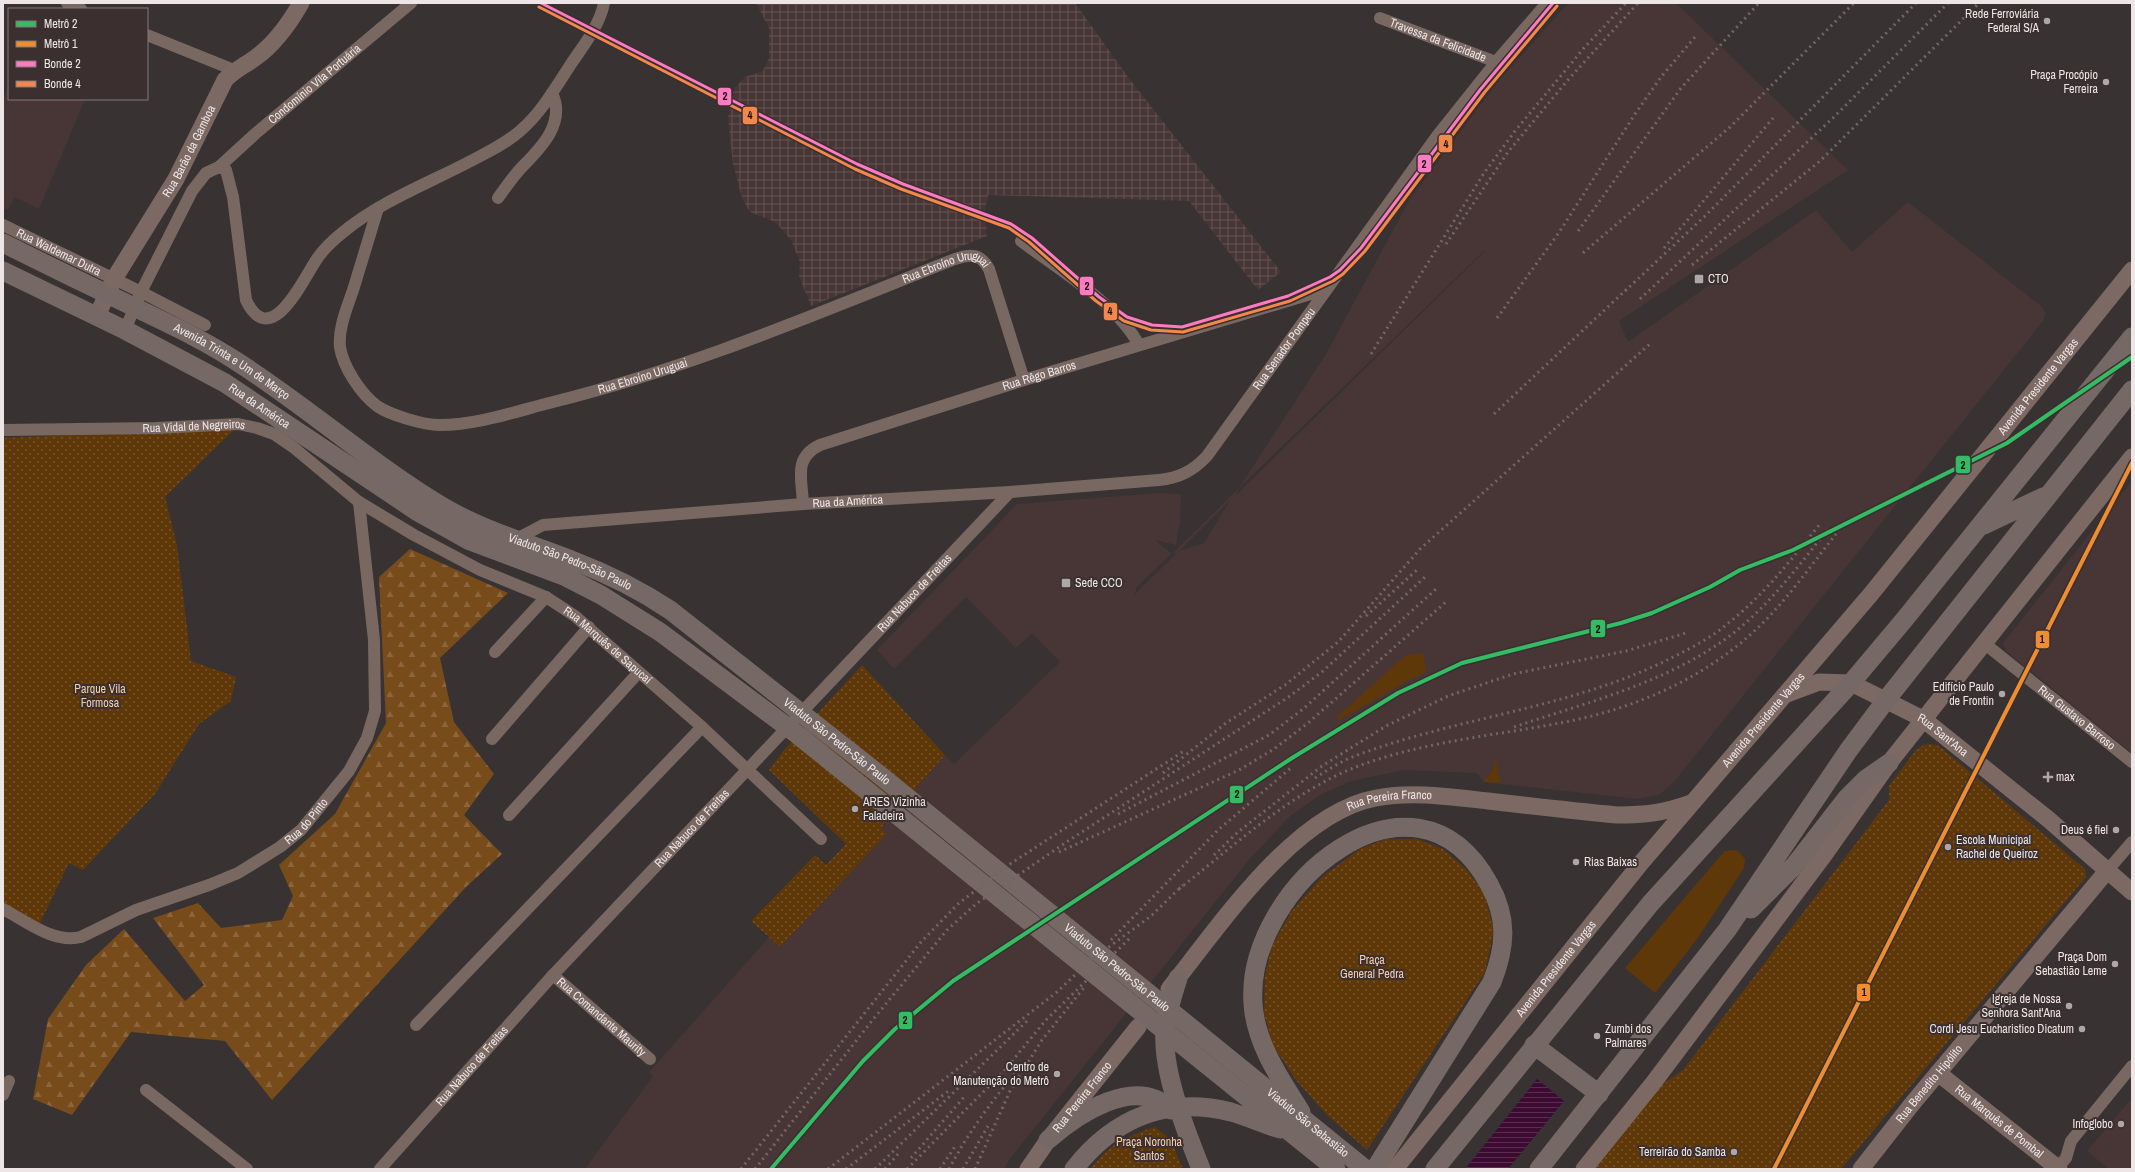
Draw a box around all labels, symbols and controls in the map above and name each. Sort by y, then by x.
place label: Rede Ferroviária Federal S/A [1965,6,2040,36]
legend [8,8,148,100]
street label: Travessa da Felicidade [1387,14,1489,66]
text: Metrô 2 [44,16,77,32]
marker: Rede Ferroviária Federal S/A [2042,16,2052,26]
text: Metrô 1 [44,36,78,52]
street label: Condomínio Vila Portuária [265,40,365,128]
text: Bonde 2 [44,56,81,72]
place label: Praça Procópio Ferreira [2030,67,2099,97]
text: Bonde 4 [44,76,81,92]
marker: Praça Procópio Ferreira [2101,77,2111,87]
line badge: 2 [717,87,732,106]
text: 2 [722,89,728,103]
street label: Rua Barão da Gamboa [159,102,219,200]
line badge: 4 [742,106,758,125]
text: 4 [747,108,753,122]
line badge: 4 [1438,134,1453,153]
text: 4 [1443,137,1449,151]
line badge: 2 [1417,154,1432,173]
text: 2 [1421,157,1427,171]
street label: Rua Waldemar Dutra [14,225,104,280]
street label: Rua Ebroíno Uruguai [900,248,994,287]
place label: CTO [1708,271,1729,287]
marker: CTO [1693,273,1705,285]
line badge: 2 [1079,276,1094,296]
text: 2 [1084,279,1090,293]
line badge: 4 [1103,302,1118,321]
text: 4 [1107,304,1113,318]
street label: Rua Senador Pompeu [1249,305,1319,393]
street label: Avenida Trinta e Um de Março [170,319,293,404]
street label: Avenida Presidente Vargas [1994,335,2082,439]
street label: Rua Ebroíno Uruguai [596,355,690,398]
street label: Rua Rêgo Barros [1000,357,1078,394]
street label: Rua da América [226,380,294,433]
street label: Rua Vidal de Negreiros [142,416,247,436]
line badge: 2 [1955,455,1971,474]
text: 2 [1960,458,1966,472]
street label: Rua da América [812,491,884,511]
street label: Viaduto São Pedro-São Paulo [506,529,635,594]
street label: Rua Nabuco de Freitas [874,550,955,635]
place label: Sede CCO [1075,575,1123,591]
marker: Sede CCO [1060,577,1072,589]
street label: Rua Marquês de Sapucaí [560,603,655,688]
line badge: 2 [1590,619,1606,638]
text: 2 [1595,622,1601,636]
line badge: 1 [2035,630,2050,649]
text: 1 [2039,632,2045,646]
street label: Avenida Presidente Vargas [1718,669,1808,771]
place label: Edifício Paulo de Frontin [1933,679,1994,709]
park label: Parque Vila Formosa [74,681,126,711]
street label: Rua Gustavo Barroso [2035,682,2119,754]
marker: Edifício Paulo de Frontin [1997,689,2007,699]
street label: Viaduto São Pedro-São Paulo [780,694,894,789]
street label: Rua Sant'Ana [1915,710,1972,760]
place label: max [2056,769,2075,785]
marker: max [2043,772,2053,782]
line badge: 2 [1229,785,1244,804]
street label: Rua Nabuco de Freitas [651,786,733,871]
text: 2 [1234,787,1240,801]
street label: Rua Pereira Franco [1344,787,1432,815]
place label: ARES Vizinha Faladeira [862,794,926,824]
street label: Rua do Pinto [281,795,332,848]
marker: ARES Vizinha Faladeira [850,804,860,814]
place label: Deus é fiel [2061,822,2108,838]
marker: Deus é fiel [2111,825,2121,835]
place label: Escola Municipal Rachel de Queiroz [1956,832,2038,862]
marker: Escola Municipal Rachel de Queiroz [1943,842,1953,852]
place label: Rias Baixas [1584,854,1637,870]
marker: Rias Baixas [1571,857,1581,867]
street label: Avenida Presidente Vargas [1512,917,1600,1021]
street label: Viaduto São Pedro-São Paulo [1061,920,1173,1015]
place label: Praça Dom Sebastião Leme [2035,949,2107,979]
park label: Praça General Pedra [1340,952,1405,982]
marker: Praça Dom Sebastião Leme [2110,959,2120,969]
street label: Rua Comandante Maurity [553,974,649,1060]
line badge: 1 [1856,983,1871,1002]
text: 1 [1861,985,1867,999]
place label: Igreja de Nossa Senhora Sant'Ana [1981,991,2062,1021]
marker: Igreja de Nossa Senhora Sant'Ana [2064,1001,2074,1011]
line badge: 2 [898,1011,913,1030]
text: 2 [902,1013,908,1027]
place label: Zumbi dos Palmares [1605,1021,1652,1051]
place label: Cordi Jesu Eucharistico Dicatum [1930,1021,2074,1037]
street label: Rua Nabuco de Freitas [432,1023,512,1109]
marker: Cordi Jesu Eucharistico Dicatum [2077,1024,2087,1034]
marker: Zumbi dos Palmares [1592,1031,1602,1041]
street label: Rua Benedito Hipólito [1892,1041,1966,1126]
street label: Rua Pereira Franco [1049,1058,1115,1136]
place label: Centro de Manutenção do Metrô [953,1059,1049,1089]
marker: Centro de Manutenção do Metrô [1052,1069,1062,1079]
street label: Rua Marquês de Pombal [1951,1081,2047,1162]
street label: Viaduto São Sebastião [1264,1085,1352,1161]
place label: Infoglobo [2073,1116,2113,1132]
marker: Infoglobo [2116,1119,2126,1129]
park label: Praça Noronha Santos [1116,1134,1183,1164]
place label: Terreirão do Samba [1639,1144,1727,1160]
marker: Terreirão do Samba [1729,1147,1739,1157]

